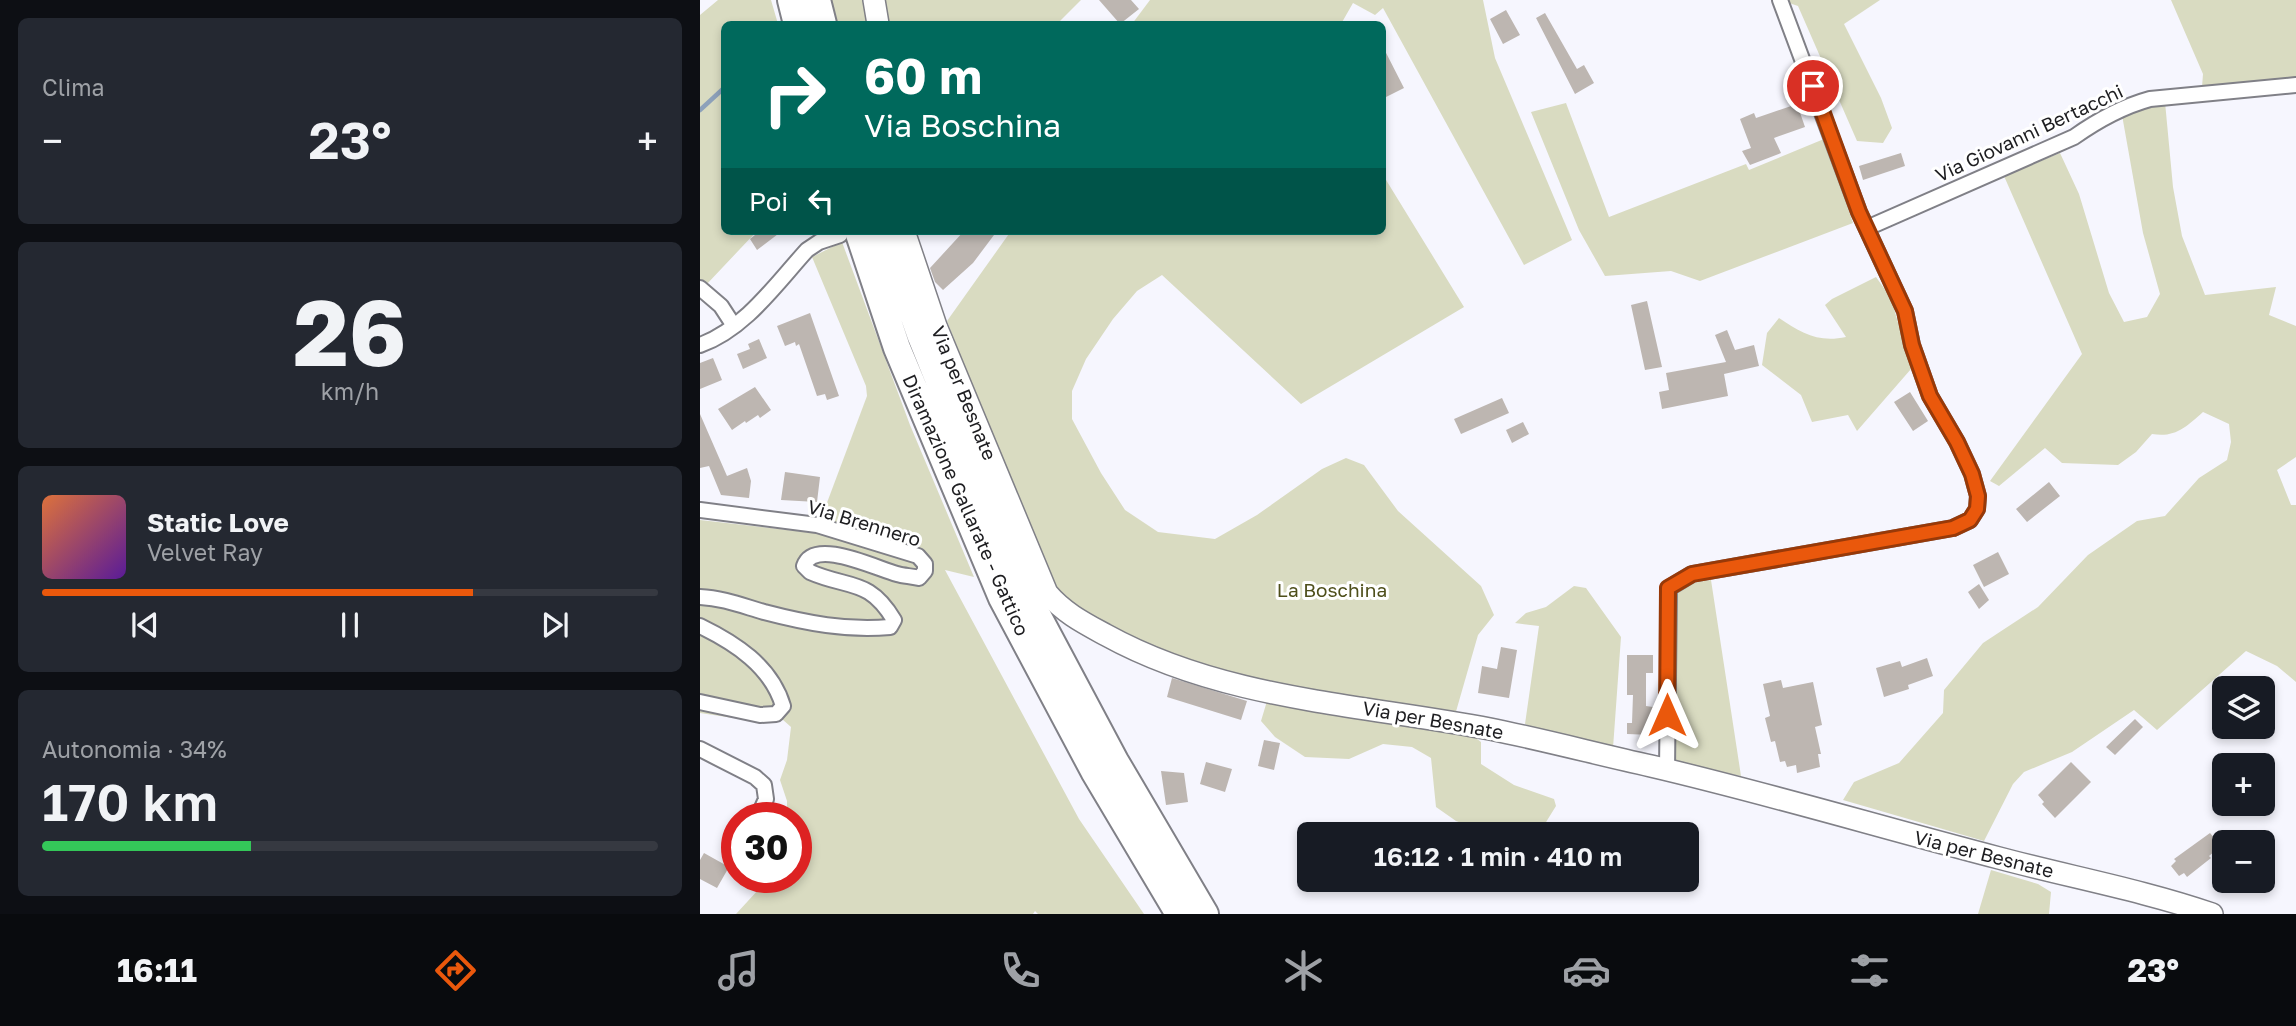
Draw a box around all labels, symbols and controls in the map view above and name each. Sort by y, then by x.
text: 60 m [864,46,982,105]
icon: right [749,49,840,140]
pin [1783,56,1843,116]
icon: arrive [1794,67,1832,105]
text: Clima [42,73,105,101]
street label: Via Giovanni Bertacchi [1931,79,2126,186]
text: Via Boschina [864,106,1061,144]
text: 23° [309,108,391,170]
text: − [42,118,63,163]
text: + [637,118,658,163]
icon: left [802,182,840,220]
text: Poi [749,186,788,217]
text: 26 [293,277,407,386]
street label: Via per Besnate [927,322,1002,463]
street label: Diramazione Gallarate - Gattico [898,371,1035,639]
text: km/h [321,377,379,405]
street label: Via Brennero [805,494,924,551]
text: Static Love [147,507,289,538]
text: Velvet Ray [147,538,263,566]
park label: La Boschina [1277,578,1387,601]
icon: previous [126,606,164,644]
icon: pause [331,606,369,644]
icon: next [536,606,574,644]
map controls [2212,676,2275,893]
button: layers [2212,676,2275,739]
position arrow [1630,678,1704,752]
street label: Via per Besnate [1361,696,1505,743]
text: Autonomia · 34% [42,735,227,763]
button: + [2212,753,2275,816]
text: 170 km [42,770,218,832]
speed limit sign: 30 [721,802,812,893]
street label: Via per Besnate [1912,825,2056,882]
button: − [2212,830,2275,893]
text: 16:12 · 1 min · 410 m [1374,841,1622,872]
icon: directions [431,946,480,995]
icon: music [714,946,763,995]
icon: phone [996,946,1045,995]
icon: climate [1279,946,1328,995]
icon: car [1562,946,1611,995]
icon: filters [1845,946,1894,995]
text: 16:11 [117,951,197,989]
text: 23° [2127,951,2179,989]

